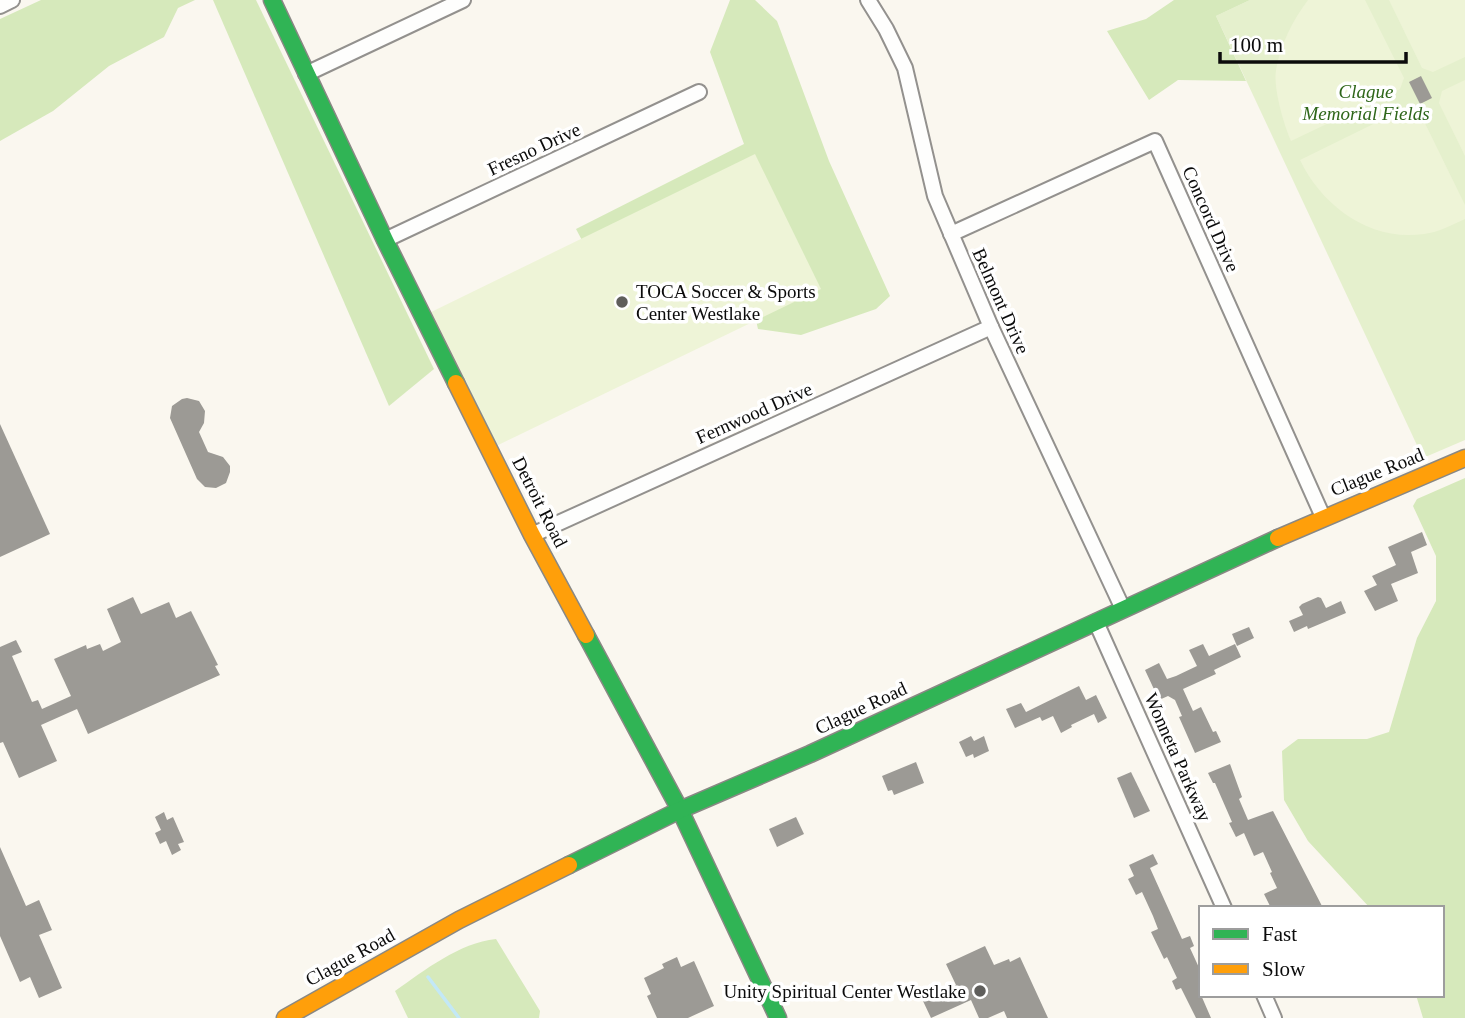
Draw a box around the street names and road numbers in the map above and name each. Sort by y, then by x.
street label: Fresno Drive [484,118,584,180]
street label: Concord Drive [1178,163,1244,275]
street label: Belmont Drive [968,245,1034,357]
street label: Fernwood Drive [693,378,815,448]
street label: Clague Road [1327,444,1427,500]
street label: Detroit Road [508,453,572,551]
street label: Clague Road [812,677,911,738]
street label: Wonneta Parkway [1140,690,1216,825]
street label: Clague Road [302,924,399,990]

